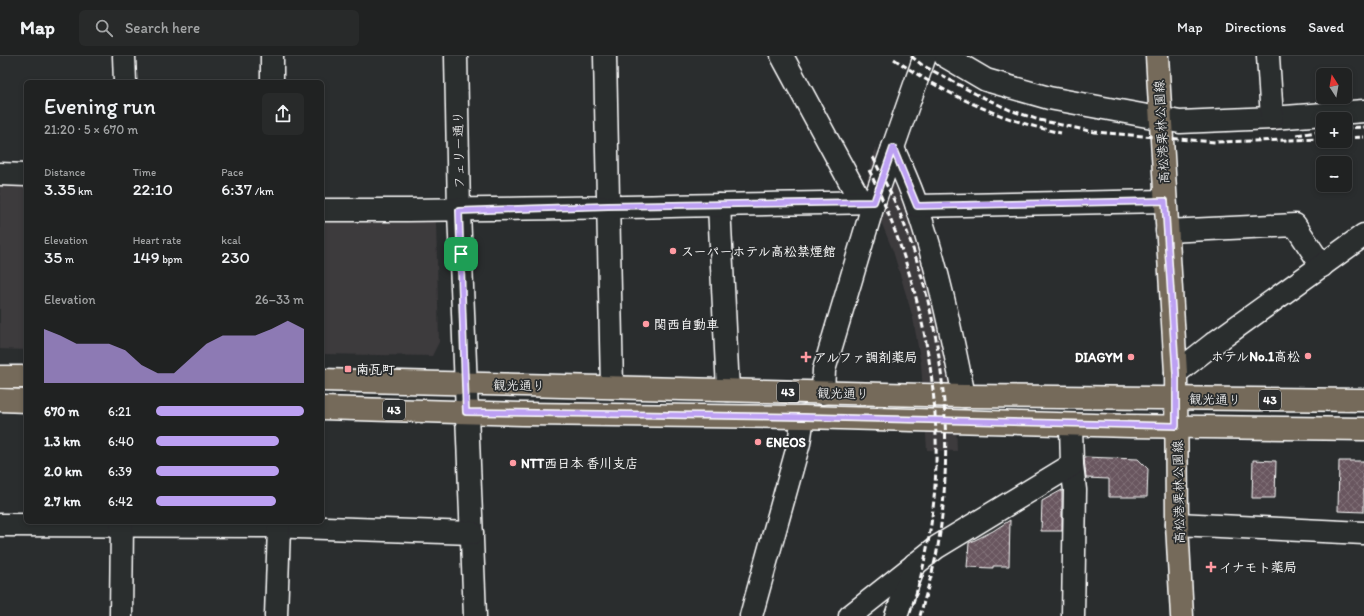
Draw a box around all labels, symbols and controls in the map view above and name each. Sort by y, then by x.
search box [79,10,359,46]
text: Map [20,16,55,39]
icon: search [93,17,115,39]
text: Search here [125,19,200,37]
text: Map [1177,19,1203,36]
text: Directions [1225,19,1286,36]
text: Saved [1308,19,1344,36]
north arrow [1316,68,1352,104]
map controls [1316,68,1352,192]
street label: 高松港栗林公園線 [1151,79,1172,184]
text: Evening run [44,93,156,120]
button: share [262,93,304,135]
street label: フェリー通り [450,111,467,189]
button: + [1316,112,1352,148]
text: 21:20 · 5 × 670 m [44,122,138,137]
button: − [1316,156,1352,192]
text: Distance [44,166,85,179]
text: Time [133,166,156,179]
text: Pace [221,166,243,179]
text: 3.35 [44,179,76,199]
text: 22:10 [133,179,173,199]
text: 6:37 [221,179,252,199]
text: km [76,185,93,198]
text: /km [252,185,274,198]
text: Elevation [44,234,88,247]
text: Heart rate [133,234,181,247]
text: kcal [221,234,241,247]
pin [444,237,478,271]
icon: arrive [450,243,472,265]
place label: スーパーホテル高松禁煙館 [681,244,836,259]
marker: スーパーホテル高松禁煙館 [668,246,678,256]
text: 35 [44,247,62,267]
text: 149 [133,247,160,267]
text: 230 [221,247,250,267]
text: m [62,253,74,266]
text: bpm [160,253,183,266]
text: Elevation [44,292,96,307]
text: 26–33 m [255,292,304,307]
place label: 関西自動車 [654,317,719,332]
marker: 関西自動車 [641,319,651,329]
place label: ホテルNo.1高松 [1211,349,1300,364]
place label: アルファ調剤薬局 [814,350,917,365]
place label: DIAGYM [1075,350,1123,365]
marker: ホテルNo.1高松 [1303,351,1313,361]
marker: アルファ調剤薬局 [801,352,811,362]
marker: DIAGYM [1126,352,1136,362]
place label: 南瓦町 [356,362,395,377]
marker: 南瓦町 [343,364,353,374]
street label: 観光通り [493,378,545,393]
road number: 43 [777,382,799,402]
street label: 観光通り [817,386,869,401]
road number: 43 [1259,390,1281,410]
street label: 観光通り [1189,392,1241,407]
road number: 43 [383,400,405,420]
text: 670 m [44,404,79,419]
text: 6:21 [108,404,131,419]
text: 1.3 km [44,434,80,449]
text: 6:40 [108,434,134,449]
place label: ENEOS [766,435,807,450]
marker: ENEOS [753,437,763,447]
street label: 高松港栗林公園線 [1170,439,1187,544]
place label: NTT西日本 香川支店 [521,456,638,471]
marker: NTT西日本 香川支店 [508,458,518,468]
text: 2.0 km [44,464,82,479]
text: 6:39 [108,464,132,479]
text: 2.7 km [44,494,81,509]
text: 6:42 [108,494,133,509]
place label: イナモト薬局 [1219,560,1297,575]
marker: イナモト薬局 [1206,562,1216,572]

